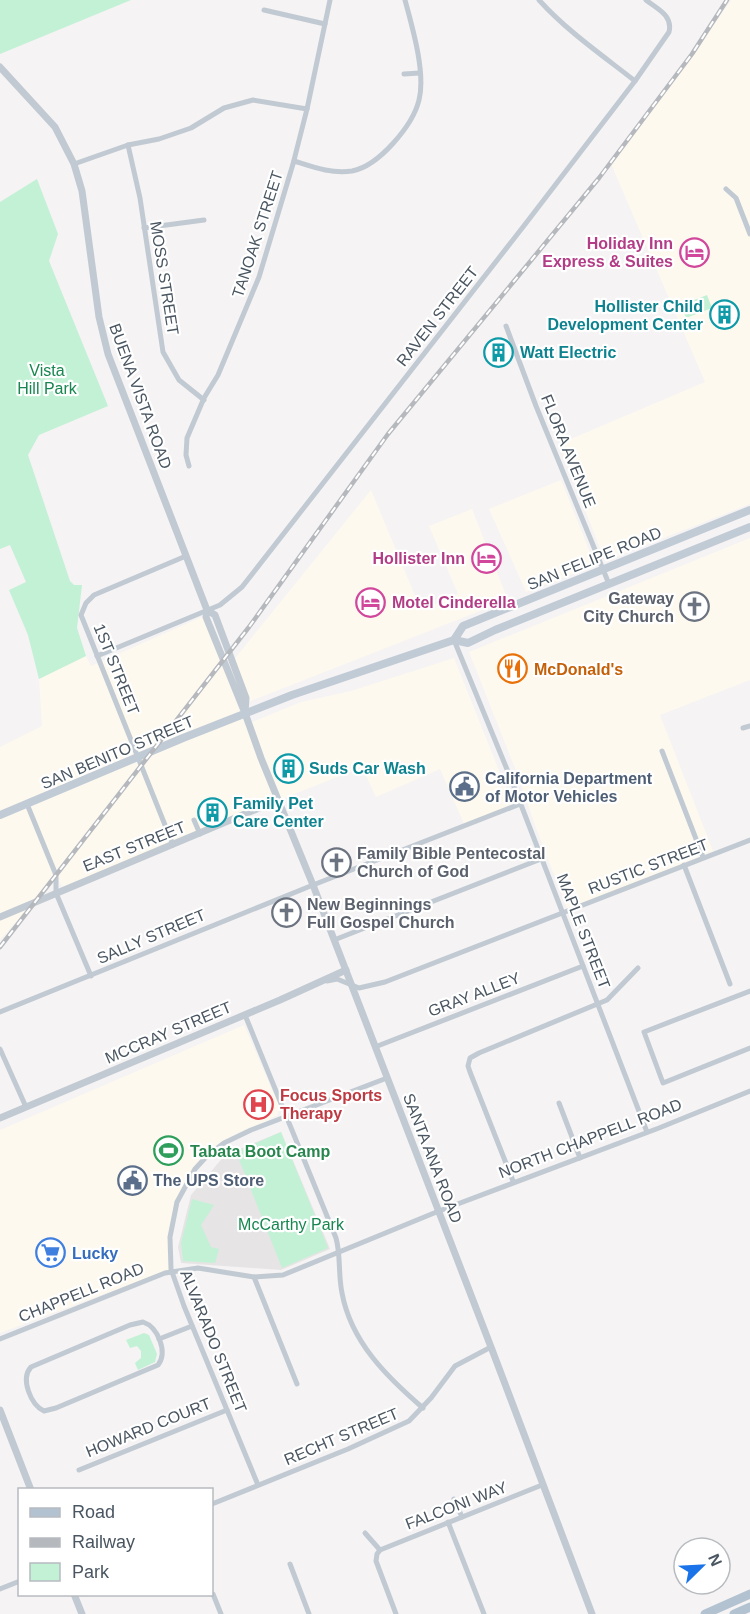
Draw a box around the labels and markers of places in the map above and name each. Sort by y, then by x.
place label: Holiday Inn Express & Suites [542,235,673,270]
hotel icon: Holiday Inn Express & Suites [678,236,710,268]
place label: Hollister Child Development Center [547,298,703,333]
building icon: Hollister Child Development Center [708,299,740,331]
building icon: Watt Electric [483,336,515,368]
place label: Watt Electric [520,344,616,361]
hotel icon: Hollister Inn [470,542,502,574]
place label: Hollister Inn [373,550,465,567]
hotel icon: Motel Cinderella [355,586,387,618]
place label: Gateway City Church [583,590,674,625]
church icon: Gateway City Church [679,591,711,623]
place label: Motel Cinderella [392,594,516,611]
restaurant icon: McDonald's [497,653,529,685]
place label: McDonald's [534,661,623,678]
building icon: Suds Car Wash [272,752,304,784]
place label: Suds Car Wash [309,760,426,777]
place label: California Department of Motor Vehicles [485,770,653,805]
public building icon: California Department of Motor Vehicles [448,771,480,803]
place label: Family Pet Care Center [233,795,324,830]
building icon: Family Pet Care Center [196,796,228,828]
place label: Family Bible Pentecostal Church of God [357,845,546,880]
church icon: Family Bible Pentecostal Church of God [320,846,352,878]
place label: New Beginnings Full Gospel Church [307,896,455,931]
church icon: New Beginnings Full Gospel Church [270,897,302,929]
place label: Focus Sports Therapy [280,1087,382,1122]
hospital icon: Focus Sports Therapy [243,1088,275,1120]
sports icon: Tabata Boot Camp [153,1135,185,1167]
place label: Tabata Boot Camp [190,1143,330,1160]
public building icon: The UPS Store [116,1164,148,1196]
place label: The UPS Store [153,1172,264,1189]
supermarket icon: Lucky [35,1237,67,1269]
place label: Lucky [72,1245,118,1262]

